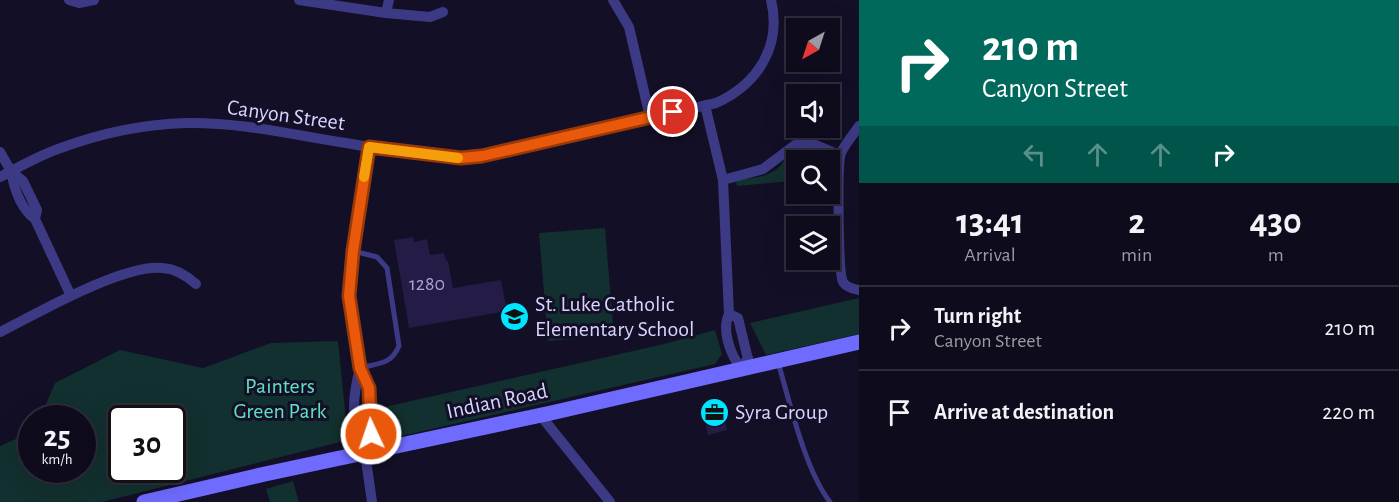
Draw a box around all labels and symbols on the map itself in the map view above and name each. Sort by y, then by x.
north arrow [786,18,840,72]
pin [647,86,698,137]
street label: Canyon Street [226,96,346,134]
house number: 1280 [409,274,445,294]
place label: St. Luke Catholic Elementary School [535,293,695,340]
school or university icon: St. Luke Catholic Elementary School [498,301,530,333]
park label: Painters Green Park [233,375,327,422]
street label: Indian Road [445,380,549,422]
office icon: Syra Group [698,396,730,428]
place label: Syra Group [735,401,828,423]
position arrow [339,402,403,466]
speed limit sign: 30 [108,405,186,483]

